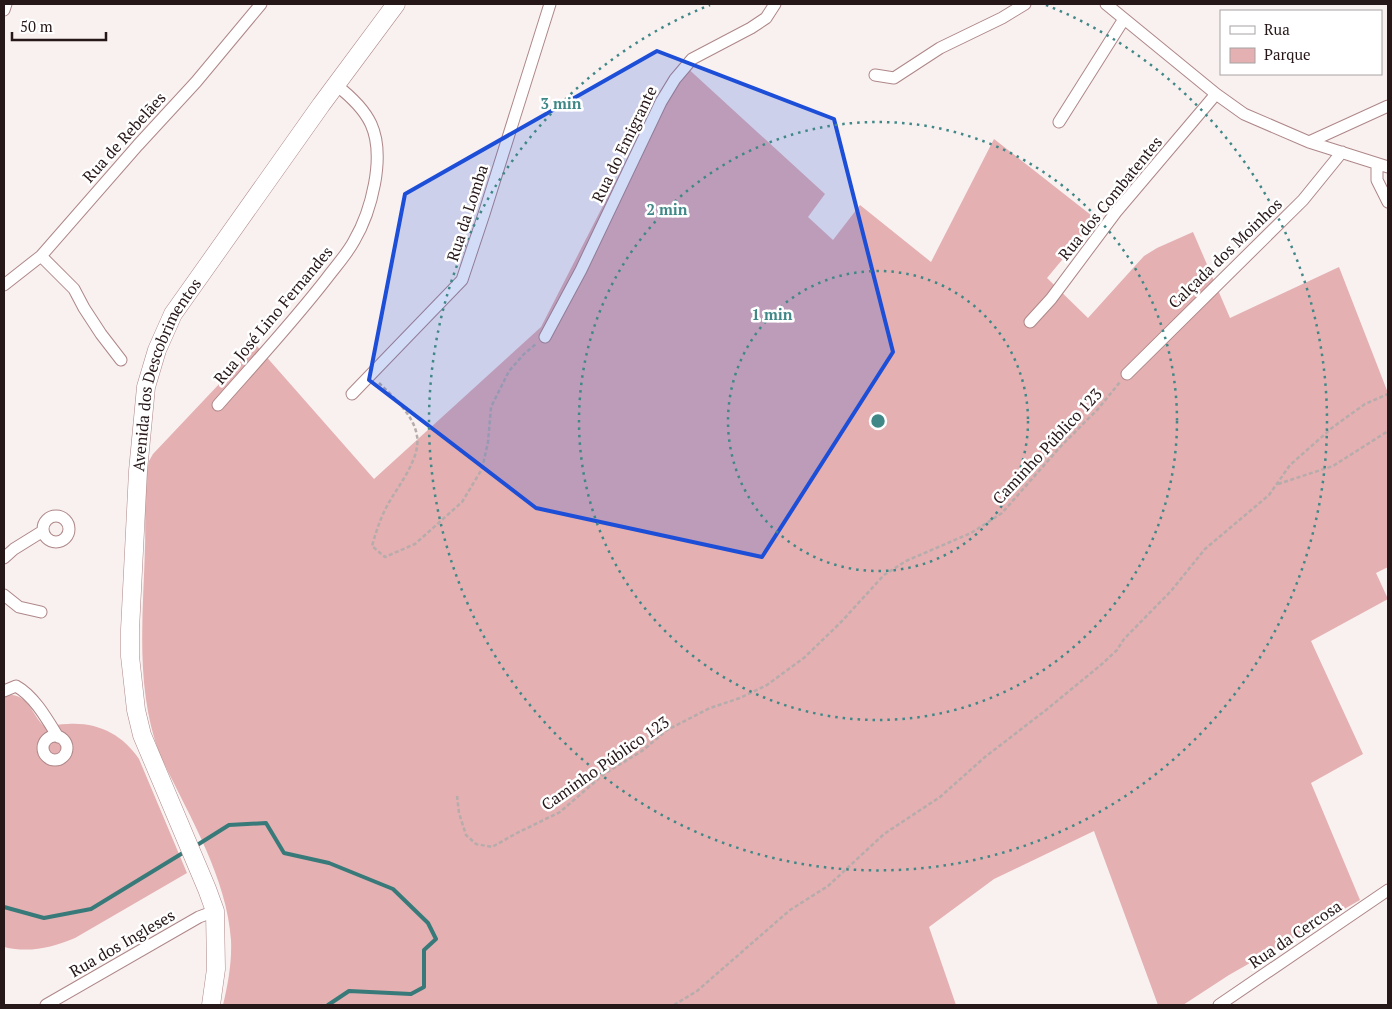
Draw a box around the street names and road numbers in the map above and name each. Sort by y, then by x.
street label: Rua do Emigrante [586,82,662,206]
street label: Rua de Rebelães [77,87,171,187]
street label: Rua dos Combatentes [1053,131,1167,265]
street label: Rua da Lomba [441,162,493,264]
street label: Calçada dos Moinhos [1163,193,1287,313]
street label: Rua José Lino Fernandes [209,241,337,389]
street label: Avenida dos Descobrimentos [127,273,206,473]
street label: Caminho Público 123 [987,383,1107,509]
street label: Caminho Público 123 [537,711,673,815]
street label: Rua da Cercosa [1244,895,1346,973]
street label: Rua dos Ingleses [65,904,179,982]

